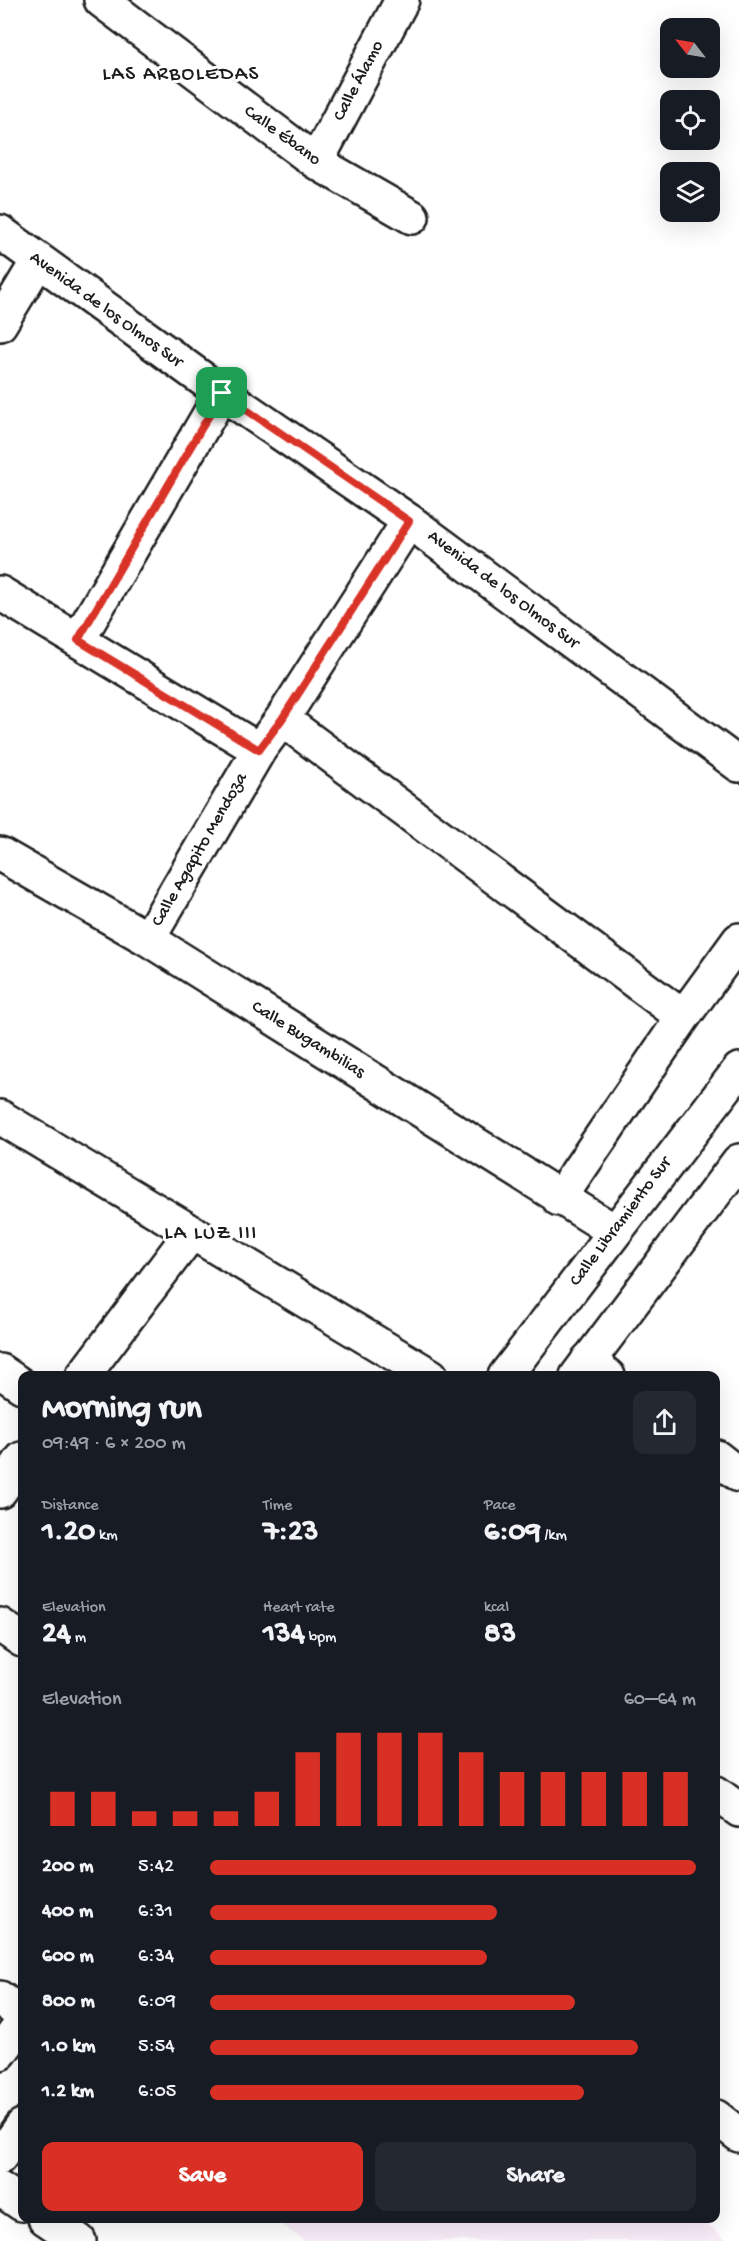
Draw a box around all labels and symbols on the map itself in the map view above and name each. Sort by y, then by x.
north arrow [660,18,720,78]
street label: Calle Álamo [328,37,389,125]
district label: LAS ARBOLEDAS [102,63,260,88]
street label: Calle Ébano [239,101,325,171]
street label: Avenida de los Olmos Sur [25,247,188,374]
pin [196,367,247,418]
street label: Avenida de los Olmos Sur [423,526,584,655]
street label: Calle Agapito Mendoza [147,769,253,931]
street label: Calle Bugambilias [247,997,370,1084]
street label: Calle Libramiento Sur [566,1152,677,1291]
district label: LA LUZ III [164,1222,258,1247]

